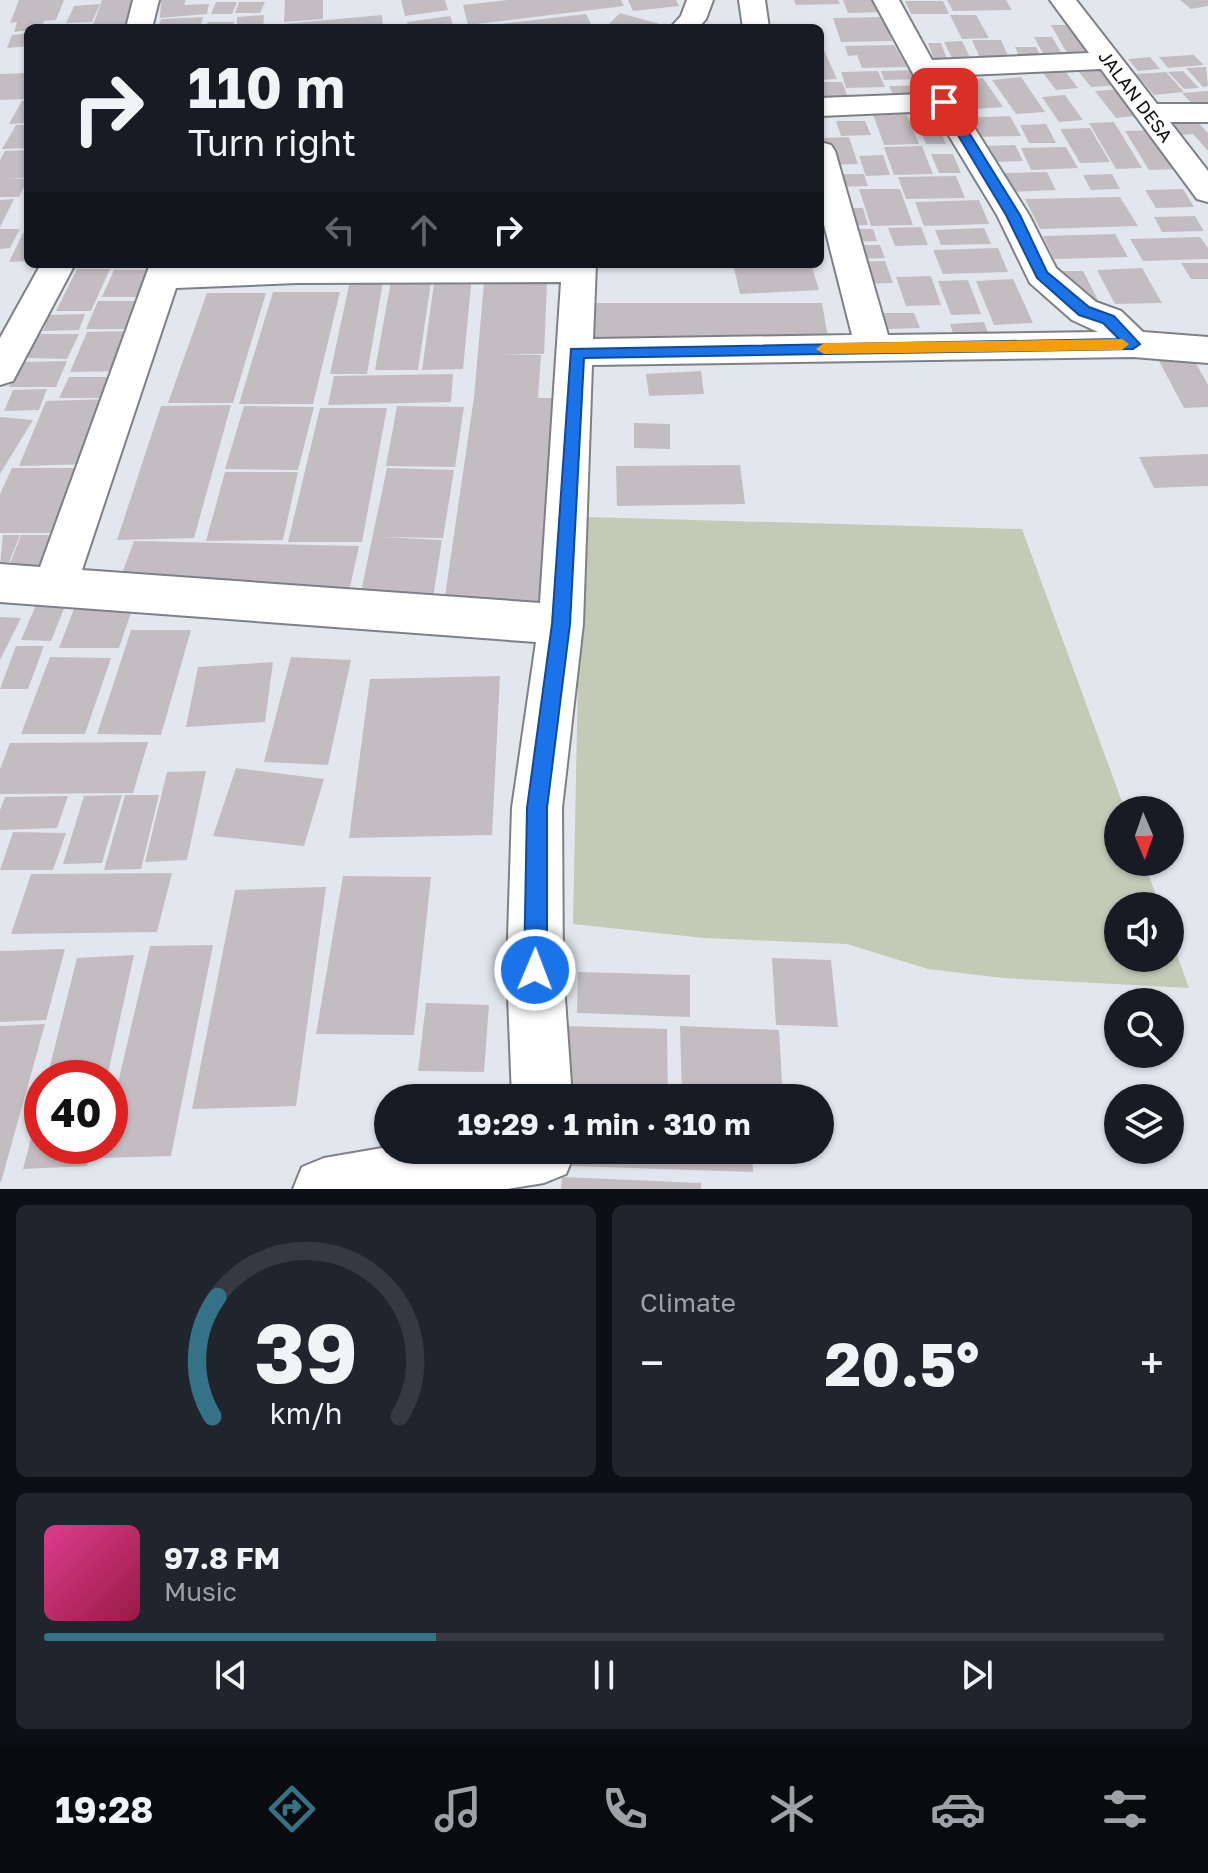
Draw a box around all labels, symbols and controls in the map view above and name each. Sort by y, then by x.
street label: JALAN DESA [1094,46,1178,146]
text: 110 m [188,53,345,120]
icon: right [56,56,160,160]
pin [910,68,978,136]
icon: arrive [922,80,966,124]
text: Turn right [188,121,356,164]
icon: left [318,208,362,252]
icon: ahead [402,208,446,252]
icon: right [486,208,530,252]
north arrow [1104,796,1184,876]
map controls [1104,796,1184,1164]
button: sound [1104,892,1184,972]
position arrow [493,928,577,1012]
button: search [1104,988,1184,1068]
speed limit sign: 40 [24,1060,128,1164]
button: layers [1104,1084,1184,1164]
text: 19:29 · 1 min · 310 m [457,1106,751,1142]
text: Climate [640,1287,736,1318]
text: 39 [254,1301,358,1401]
text: 20.5° [825,1327,979,1399]
text: − [640,1336,664,1389]
text: + [1140,1336,1164,1389]
text: km/h [270,1396,342,1430]
text: 97.8 FM [164,1540,280,1576]
text: Music [164,1576,237,1607]
icon: previous [209,1653,253,1697]
icon: pause [582,1653,626,1697]
icon: next [955,1653,999,1697]
icon: directions [264,1781,320,1837]
icon: music [430,1781,486,1837]
icon: phone [597,1781,653,1837]
icon: climate [764,1781,820,1837]
icon: car [930,1781,986,1837]
icon: filters [1097,1781,1153,1837]
text: 19:28 [55,1788,153,1831]

